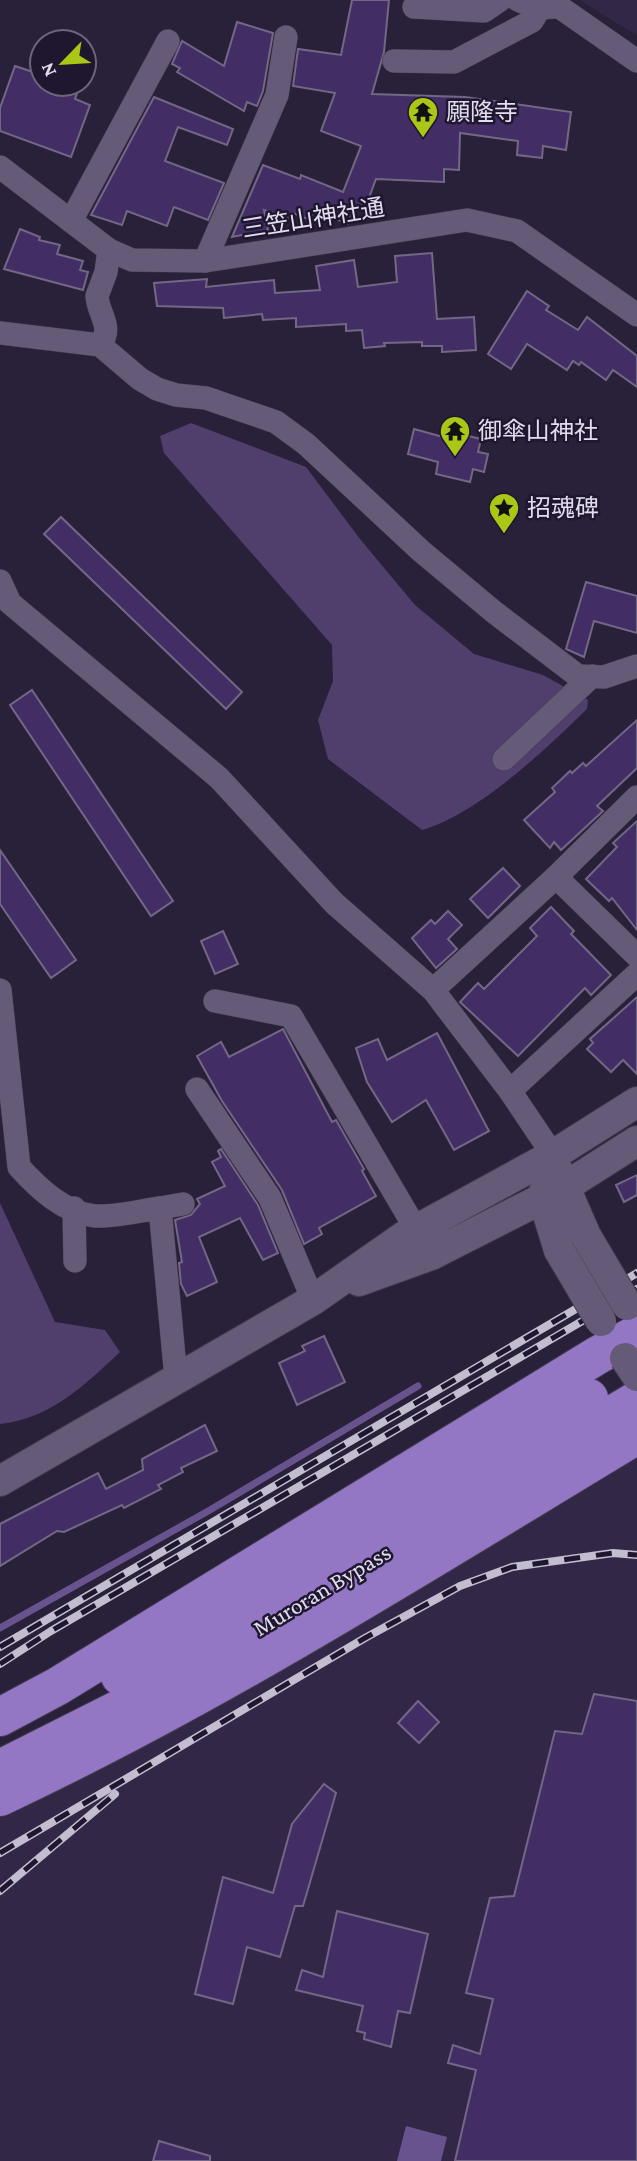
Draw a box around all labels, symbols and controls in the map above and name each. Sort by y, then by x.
north arrow [28,28,98,98]
text: N [36,60,60,80]
temple icon: 願隆寺 [406,95,440,139]
place label: 願隆寺 [446,98,518,125]
street label: 三笠山神社通 [240,193,386,242]
temple icon: 御傘山神社 [438,414,472,458]
place label: 御傘山神社 [478,417,598,444]
place icon: 招魂碑 [487,491,521,535]
place label: 招魂碑 [527,494,599,521]
street label: Muroran Bypass [248,1538,396,1641]

